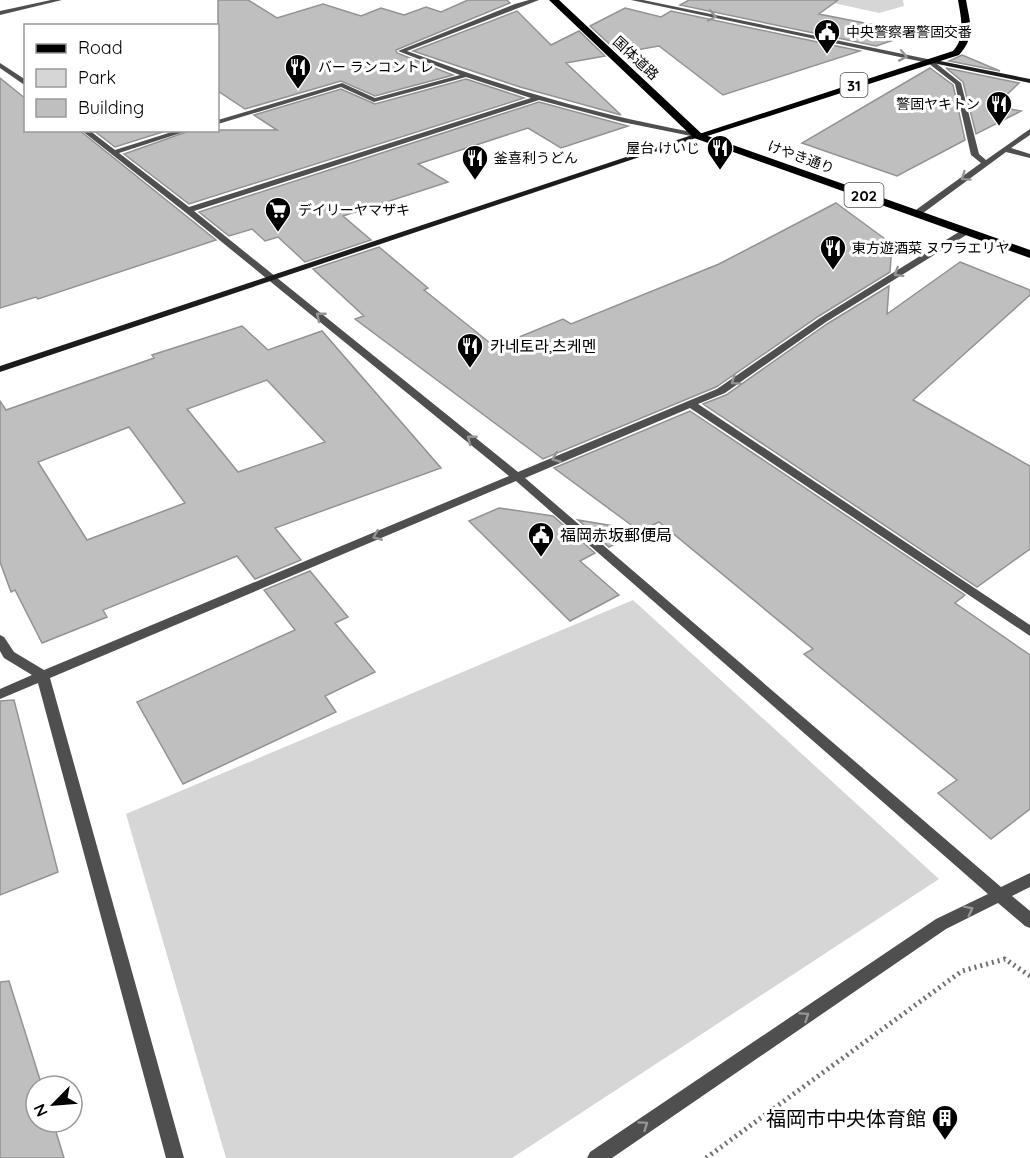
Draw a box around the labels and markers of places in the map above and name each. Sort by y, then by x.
public building icon: 中央警察署警固交番 [812,17,842,55]
place label: 中央警察署警固交番 [846,23,972,41]
restaurant icon: バー ランコントレ [283,52,313,90]
place label: バー ランコントレ [318,58,434,76]
restaurant icon: 警固ヤキトン [984,89,1014,127]
place label: 警固ヤキトン [896,95,980,113]
restaurant icon: 屋台 けいじ [705,133,735,171]
place label: 屋台 けいじ [626,139,700,157]
restaurant icon: 釜喜利うどん [460,143,490,181]
place label: 釜喜利うどん [494,149,578,167]
supermarket icon: デイリーヤマザキ [263,195,293,233]
place label: デイリーヤマザキ [298,201,410,219]
restaurant icon: 東方遊酒菜 ヌワラエリヤ [818,233,848,271]
place label: 東方遊酒菜 ヌワラエリヤ [852,239,1010,257]
restaurant icon: 카네토라,츠케멘 [455,331,485,369]
place label: 카네토라,츠케멘 [490,336,596,356]
public building icon: 福岡赤坂郵便局 [526,520,556,558]
place label: 福岡赤坂郵便局 [560,525,672,545]
building icon: 福岡市中央体育館 [930,1103,960,1141]
place label: 福岡市中央体育館 [766,1106,926,1131]

